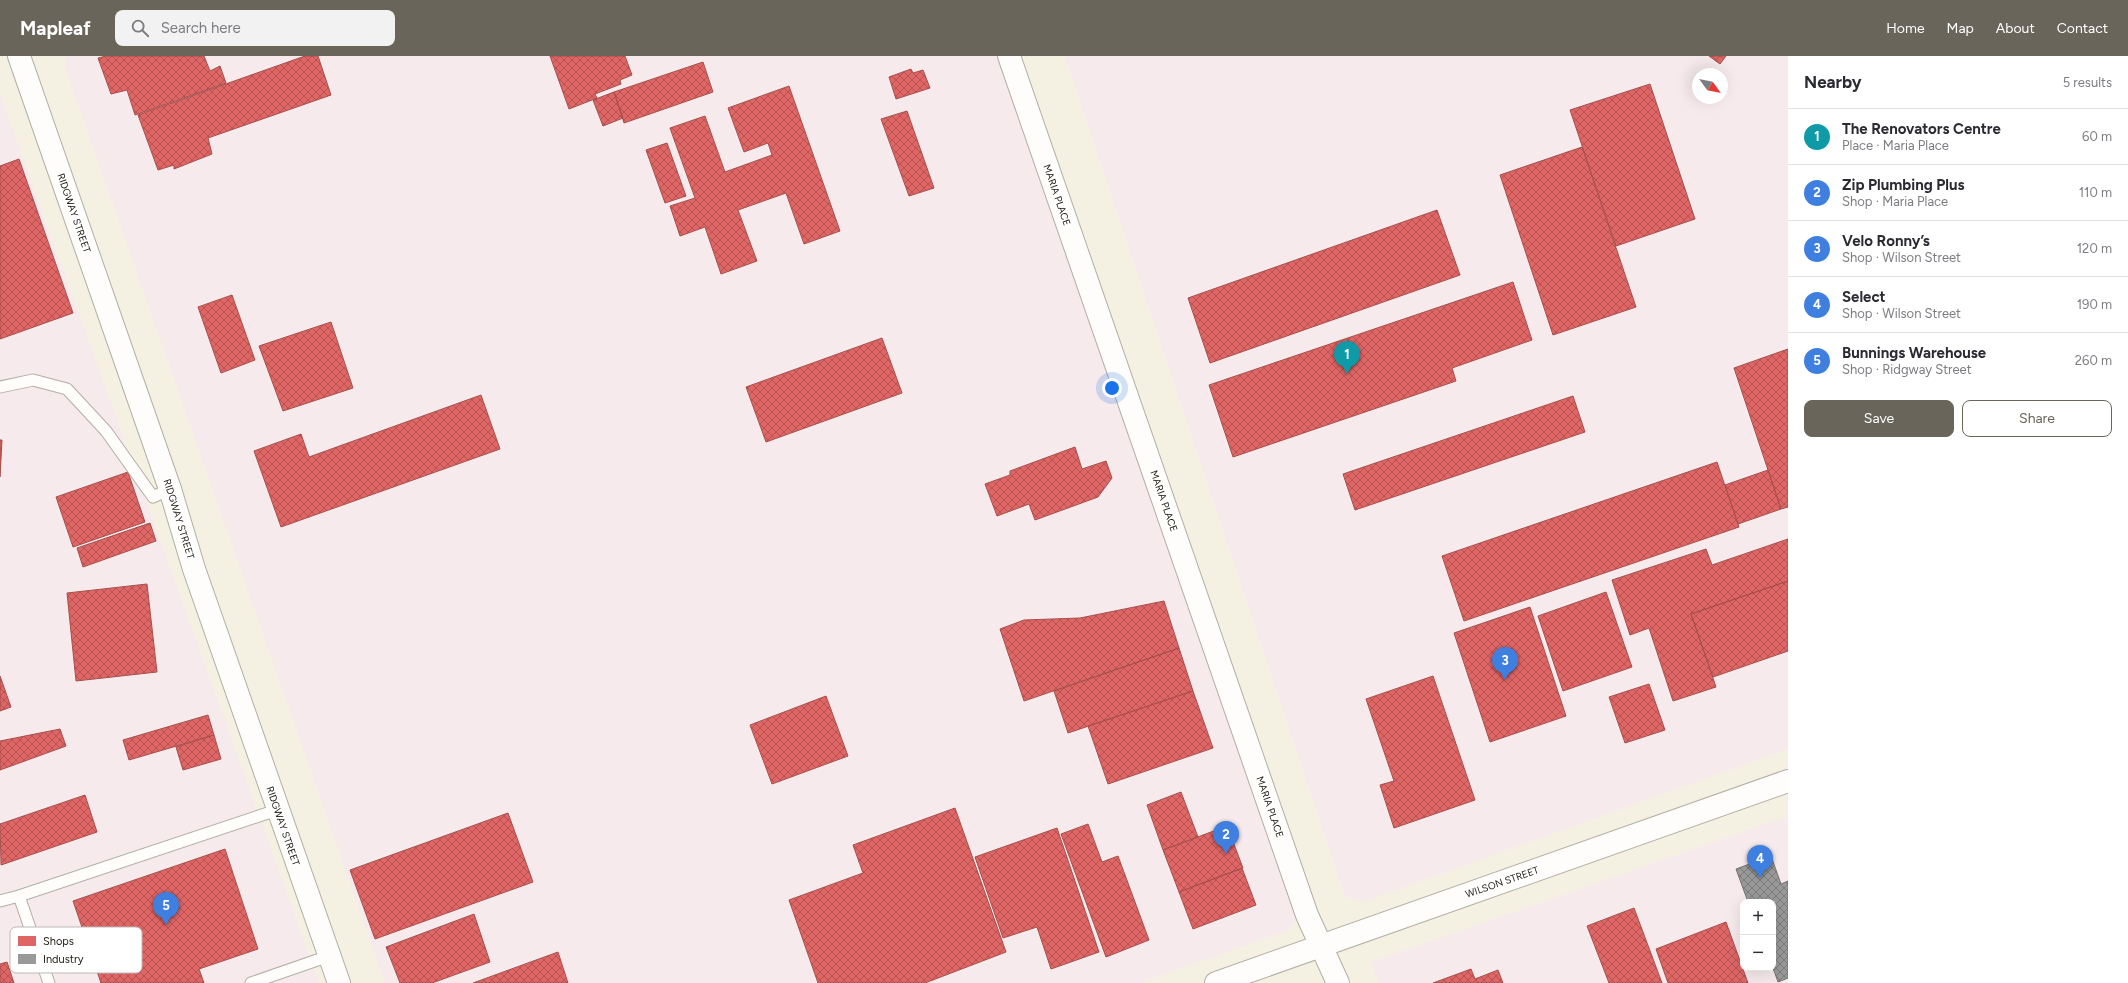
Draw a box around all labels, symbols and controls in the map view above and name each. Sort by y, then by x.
search box [115,10,395,46]
text: Mapleaf [20,17,91,40]
icon: search [129,17,151,39]
text: Search here [161,19,241,37]
text: Home [1886,20,1925,37]
text: Map [1947,20,1974,37]
text: About [1996,20,2035,37]
text: Contact [2057,20,2108,37]
north arrow [1692,68,1728,104]
text: Nearby [1804,72,1862,92]
text: 5 results [2063,75,2112,90]
text: The Renovators Centre [1842,120,2001,138]
text: 1 [1814,129,1820,144]
text: 60 m [2082,129,2112,144]
text: Place · Maria Place [1842,138,1949,153]
street label: MARIA PLACE [1040,163,1074,227]
street label: RIDGWAY STREET [54,172,94,255]
text: Zip Plumbing Plus [1842,176,1965,194]
text: 2 [1813,185,1821,200]
text: 110 m [2079,185,2112,200]
text: Shop · Maria Place [1842,194,1948,209]
text: Velo Ronny’s [1842,232,1930,250]
text: 3 [1813,241,1821,256]
text: 120 m [2077,241,2112,256]
text: Shop · Wilson Street [1842,250,1961,265]
text: Select [1842,288,1886,306]
text: 4 [1813,297,1821,312]
text: 190 m [2077,297,2112,312]
text: Shop · Wilson Street [1842,306,1961,321]
pin: 1 [1334,341,1360,374]
text: Bunnings Warehouse [1842,344,1986,362]
text: 5 [1813,353,1821,368]
text: 260 m [2075,353,2112,368]
text: Shop · Ridgway Street [1842,362,1972,377]
your location [1102,378,1122,398]
button: Save [1804,400,1954,437]
button: Share [1962,400,2112,437]
street label: MARIA PLACE [1147,469,1181,533]
street label: RIDGWAY STREET [161,477,198,561]
pin: 3 [1492,647,1518,680]
street label: MARIA PLACE [1253,775,1287,839]
street label: RIDGWAY STREET [263,785,303,868]
pin: 2 [1213,821,1239,854]
pin: 4 [1747,845,1773,878]
street label: WILSON STREET [1464,863,1541,901]
pin: 5 [153,892,179,925]
map controls [1740,899,1776,971]
button: + [1740,899,1776,935]
legend [10,927,142,973]
text: Shops [43,935,74,948]
button: − [1740,935,1776,971]
text: Industry [43,953,84,966]

